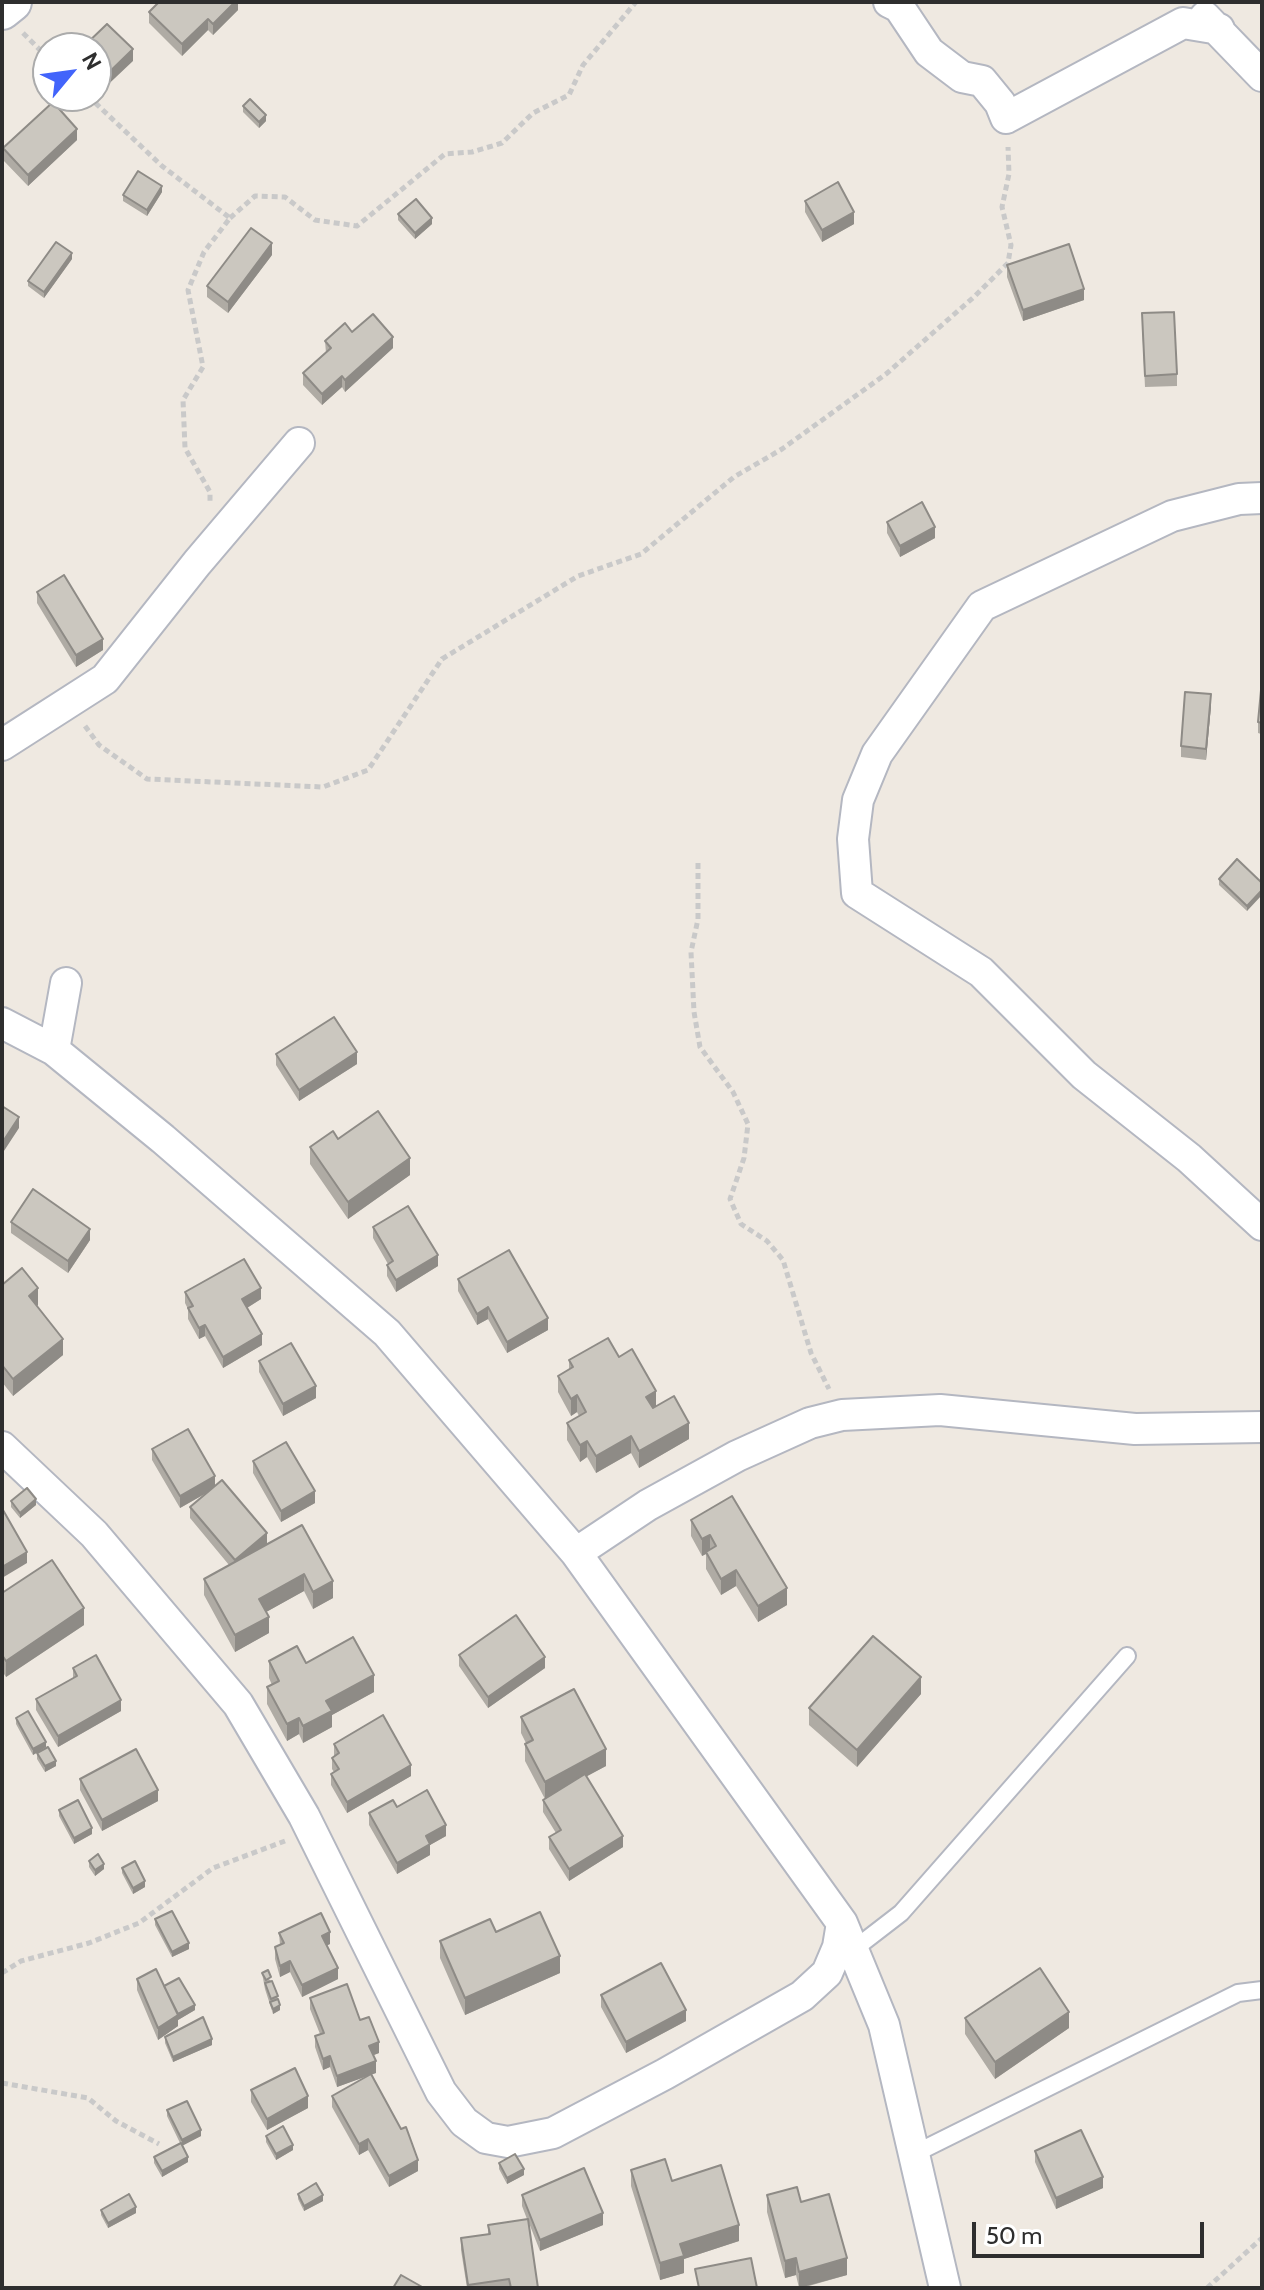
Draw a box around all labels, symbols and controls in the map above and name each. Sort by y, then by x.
north arrow [32,32,112,112]
text: N [76,48,107,74]
scale bar [976,2206,1208,2256]
text: 50 m [986,2221,1042,2250]

